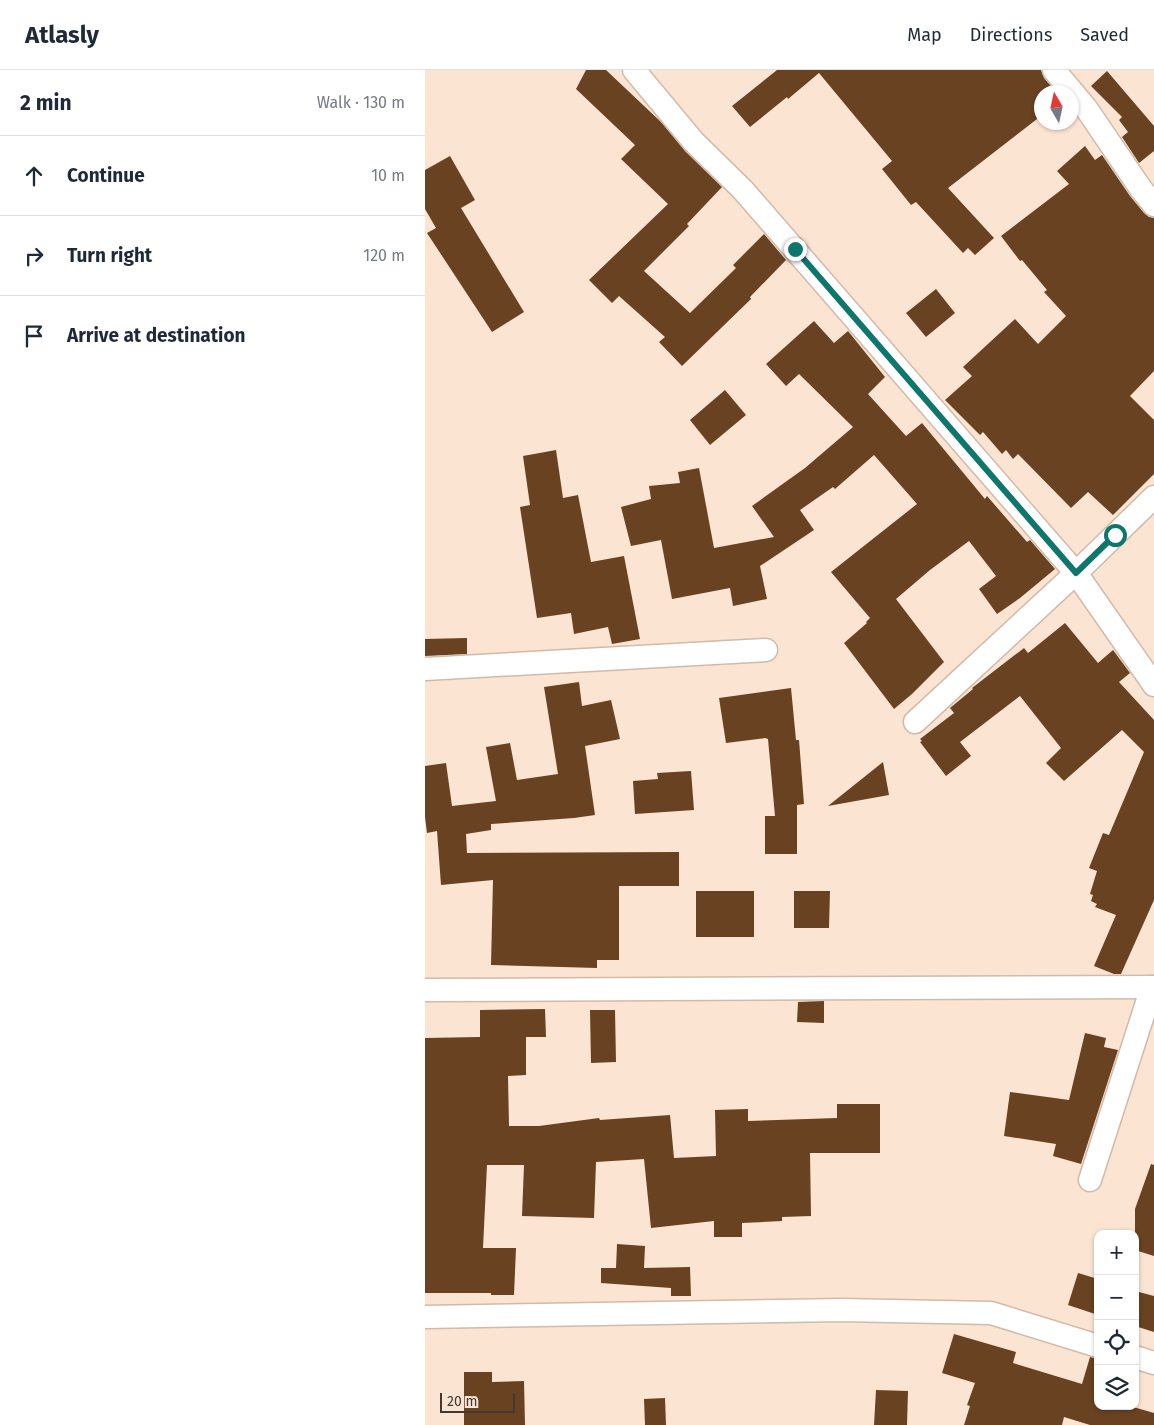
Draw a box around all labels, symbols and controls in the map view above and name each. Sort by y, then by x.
text: Atlasly [25,21,99,49]
text: Map [907,24,942,46]
text: Directions [970,24,1052,46]
text: Saved [1080,24,1129,46]
north arrow [1034,85,1079,130]
text: 2 min [20,90,72,116]
text: Walk · 130 m [317,93,405,112]
icon: ahead [20,162,48,190]
text: Continue [67,164,145,187]
text: 10 m [371,166,405,185]
route end [784,238,807,261]
icon: right [20,242,48,270]
text: Turn right [67,244,152,267]
text: 120 m [363,246,405,265]
icon: arrive [20,322,48,350]
text: Arrive at destination [67,324,246,347]
route start [1104,524,1127,547]
map controls [1094,1230,1139,1410]
button: + [1094,1230,1139,1275]
button: − [1094,1275,1139,1320]
button: locate [1094,1320,1139,1365]
button: layers [1094,1365,1139,1410]
scale bar [440,1390,515,1413]
text: 20 m [447,1393,477,1410]

